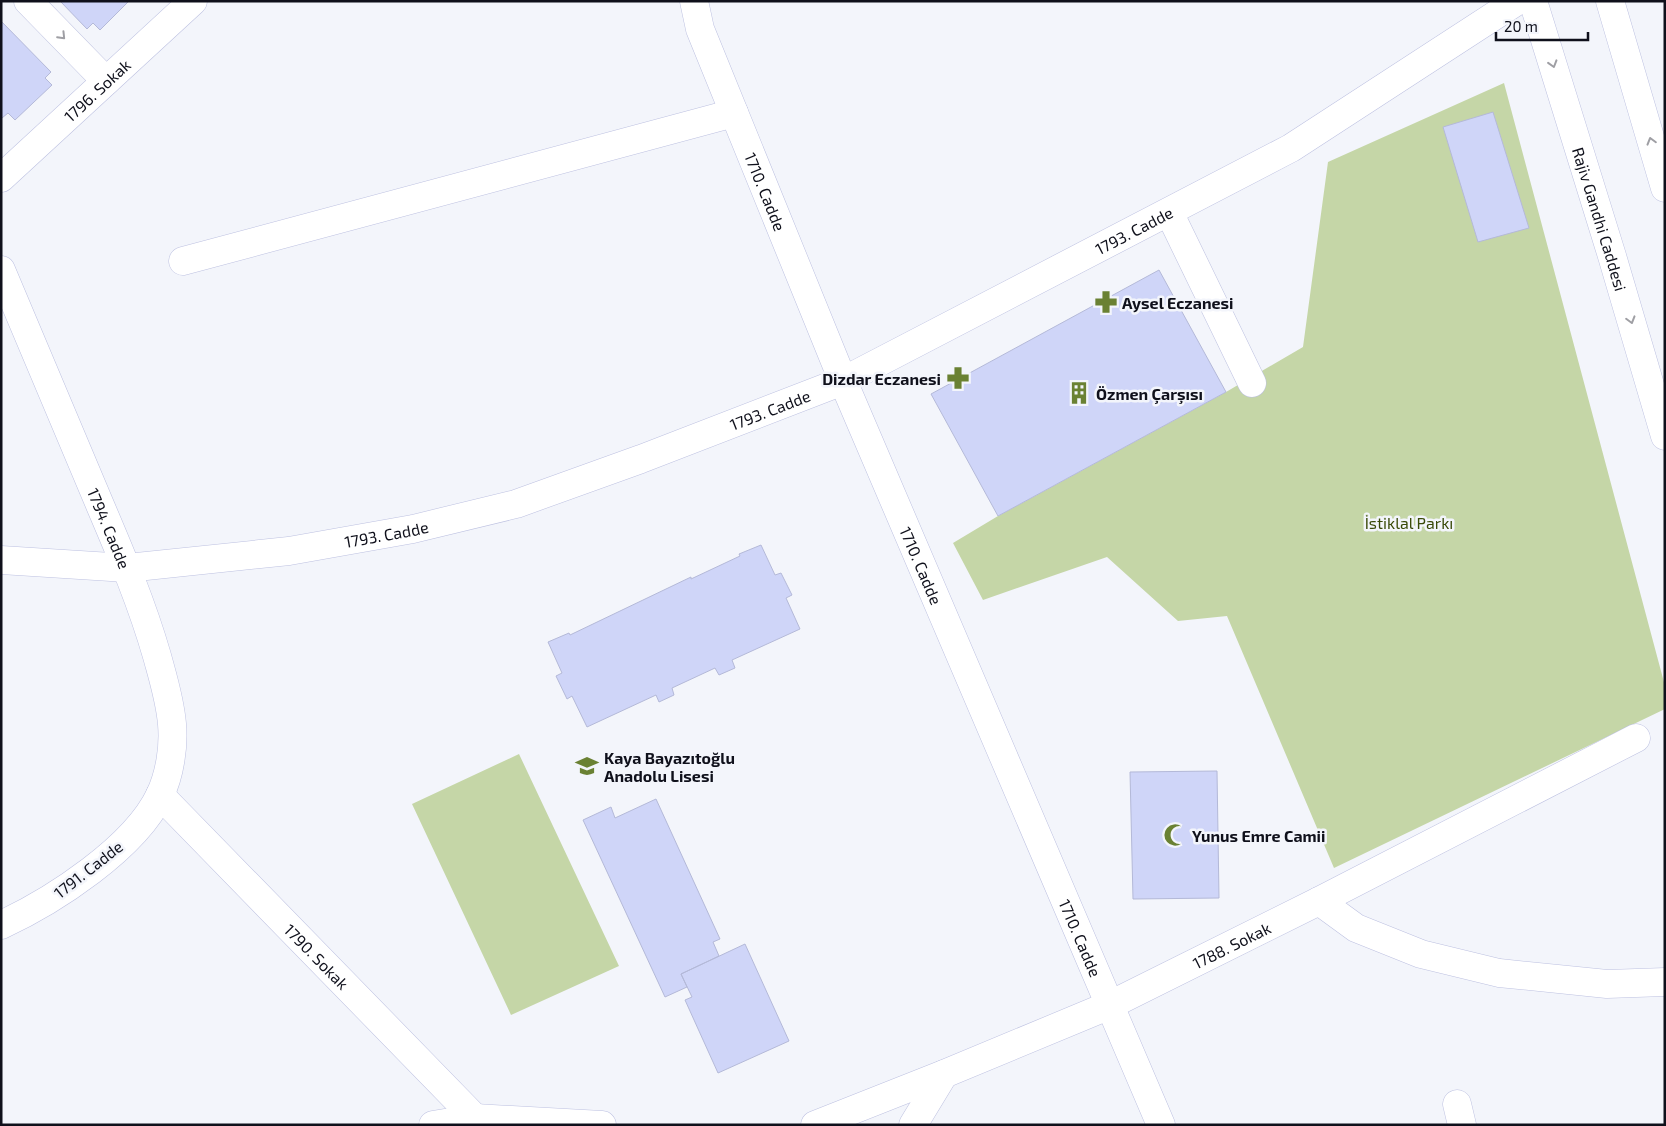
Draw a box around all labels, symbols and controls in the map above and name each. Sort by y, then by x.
scale bar [1496,10,1588,42]
text: 20 m [1504,17,1538,35]
one-way arrow [56,30,65,39]
street label: 1796. Sokak [60,55,134,125]
one-way arrow [1547,60,1557,68]
one-way arrow [1647,138,1657,146]
street label: Rajiv Gandhi Caddesi [1569,145,1631,293]
street label: 1710. Cadde [742,150,790,233]
street label: 1793. Cadde [1092,202,1176,258]
pharmacy icon: Aysel Eczanesi [1093,289,1119,315]
place label: Aysel Eczanesi [1122,293,1233,313]
one-way arrow [1625,316,1635,324]
pharmacy icon: Dizdar Eczanesi [945,365,971,391]
place label: Dizdar Eczanesi [822,369,941,388]
building icon: Özmen Çarşısı [1066,380,1092,406]
place label: Özmen Çarşısı [1096,384,1203,405]
street label: 1793. Cadde [727,385,813,433]
street label: 1794. Cadde [84,485,135,571]
park label: İstiklal Parkı [1365,513,1453,532]
street label: 1793. Cadde [343,516,430,550]
street label: 1710. Cadde [897,524,947,607]
place label: Kaya Bayazıtoğlu Anadolu Lisesi [604,748,735,785]
school or university icon: Kaya Bayazıtoğlu Anadolu Lisesi [574,753,600,779]
mosque icon: Yunus Emre Camii [1162,822,1188,848]
place label: Yunus Emre Camii [1192,826,1325,845]
street label: 1791. Cadde [50,836,126,902]
street label: 1710. Cadde [1056,896,1106,979]
street label: 1788. Sokak [1189,917,1273,972]
street label: 1790. Sokak [281,919,353,993]

